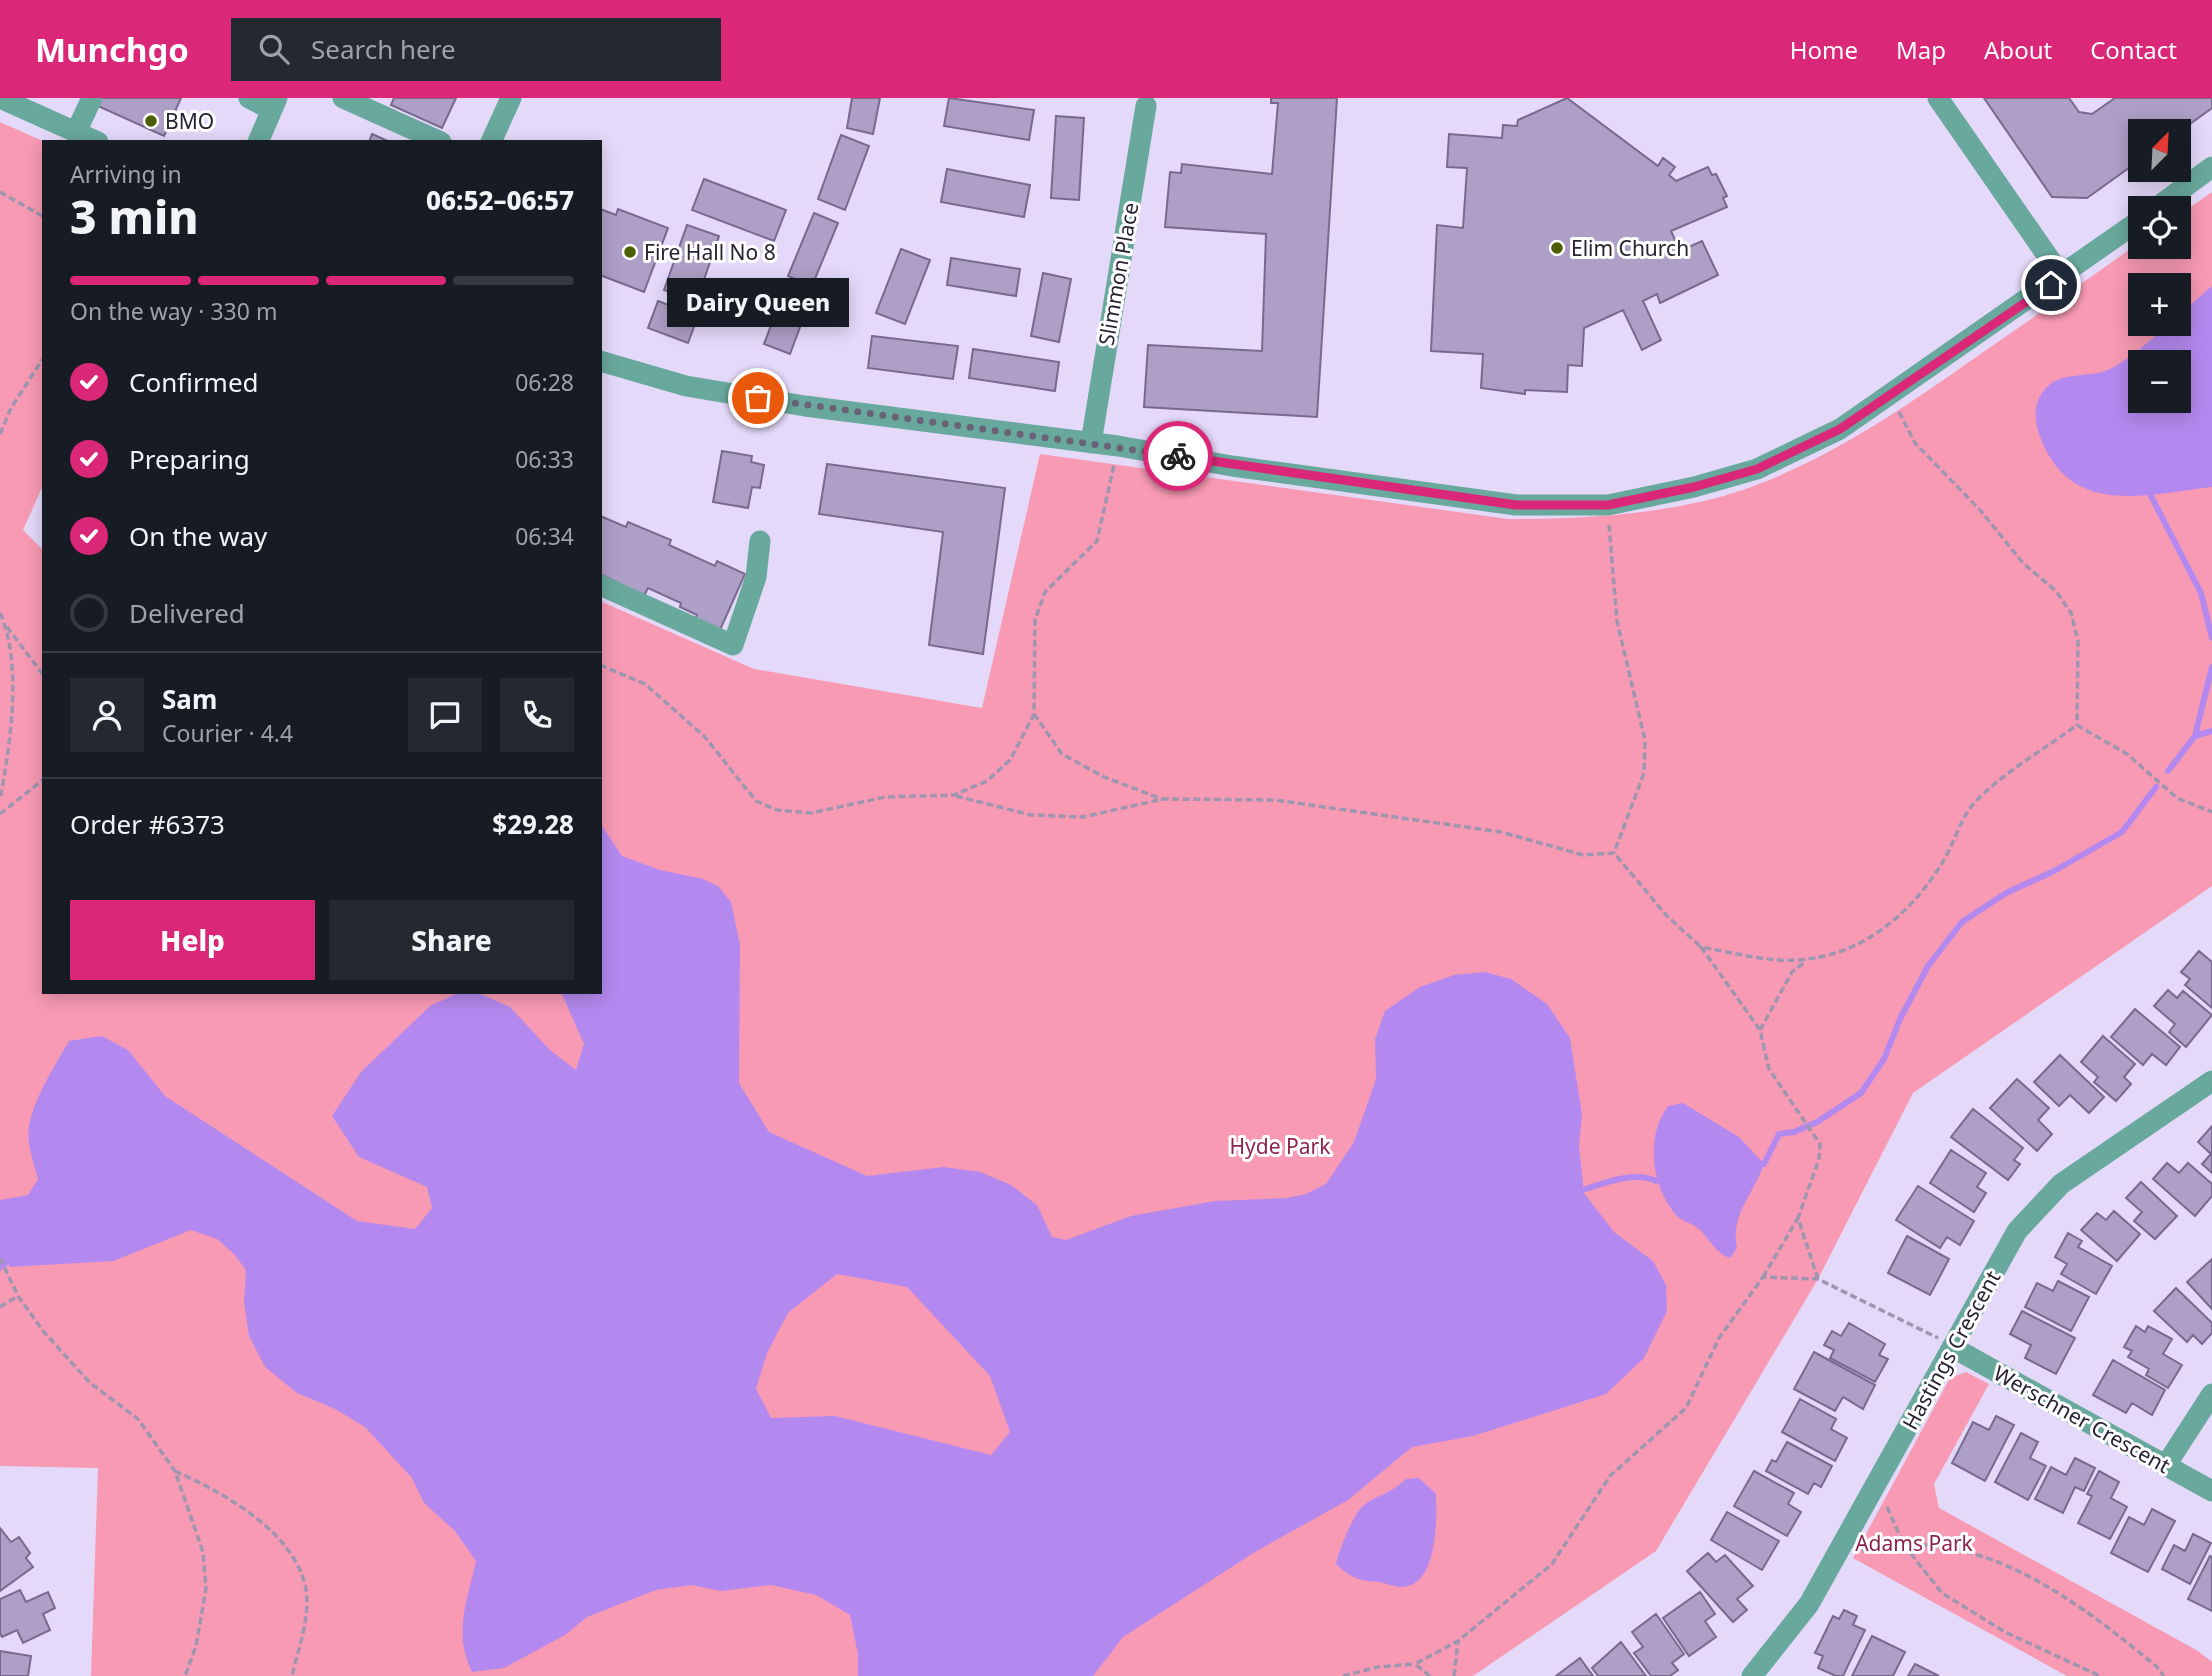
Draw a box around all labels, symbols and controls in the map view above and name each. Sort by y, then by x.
search box [231,18,721,81]
text: Munchgo [35,27,189,72]
icon: search [255,30,293,68]
text: Search here [311,31,456,67]
text: Home [1790,33,1858,66]
text: Map [1896,33,1946,66]
text: About [1984,33,2052,66]
text: Contact [2090,33,2177,66]
place label: BMO [165,107,214,135]
marker: BMO [143,113,159,129]
north arrow [2128,119,2191,182]
map controls [2128,119,2191,413]
text: Arriving in [70,158,182,190]
text: 06:52–06:57 [426,182,574,218]
text: 3 min [70,185,199,247]
button: locate [2128,196,2191,259]
street label: Slimmon Place [1092,200,1144,348]
place label: Elim Church [1571,234,1689,262]
place label: Fire Hall No 8 [644,238,776,266]
marker: Elim Church [1549,240,1565,256]
marker: Fire Hall No 8 [622,244,638,260]
pin [2021,255,2081,315]
icon: home [2032,266,2070,304]
button: + [2128,273,2191,336]
callout: Dairy Queen [667,279,849,328]
text: Dairy Queen [686,286,830,318]
text: On the way · 330 m [70,295,277,327]
button: − [2128,350,2191,413]
icon: check [70,363,108,401]
text: Confirmed [129,364,259,400]
text: 06:28 [515,366,574,398]
pin [728,368,788,428]
icon: bag [739,379,777,417]
courier [1143,421,1213,491]
icon: bike [1159,437,1197,475]
icon: check [70,440,108,478]
text: Preparing [129,441,250,477]
text: 06:33 [515,443,574,475]
icon: check [70,517,108,555]
text: On the way [129,518,267,554]
text: 06:34 [515,520,574,552]
text: Delivered [129,595,245,631]
button: person [70,678,144,752]
button: chat [408,678,482,752]
button: phone [500,678,574,752]
text: Sam [162,681,217,717]
text: Courier · 4.4 [162,717,293,749]
text: Order #6373 [70,806,225,842]
text: $29.28 [492,806,574,842]
button: Help [70,900,315,980]
button: Share [329,900,574,980]
park label: Hyde Park [1230,1132,1331,1160]
street label: Hastings Crescent [1896,1265,2007,1435]
street label: Werschner Crescent [1989,1359,2176,1479]
park label: Adams Park [1855,1529,1974,1557]

